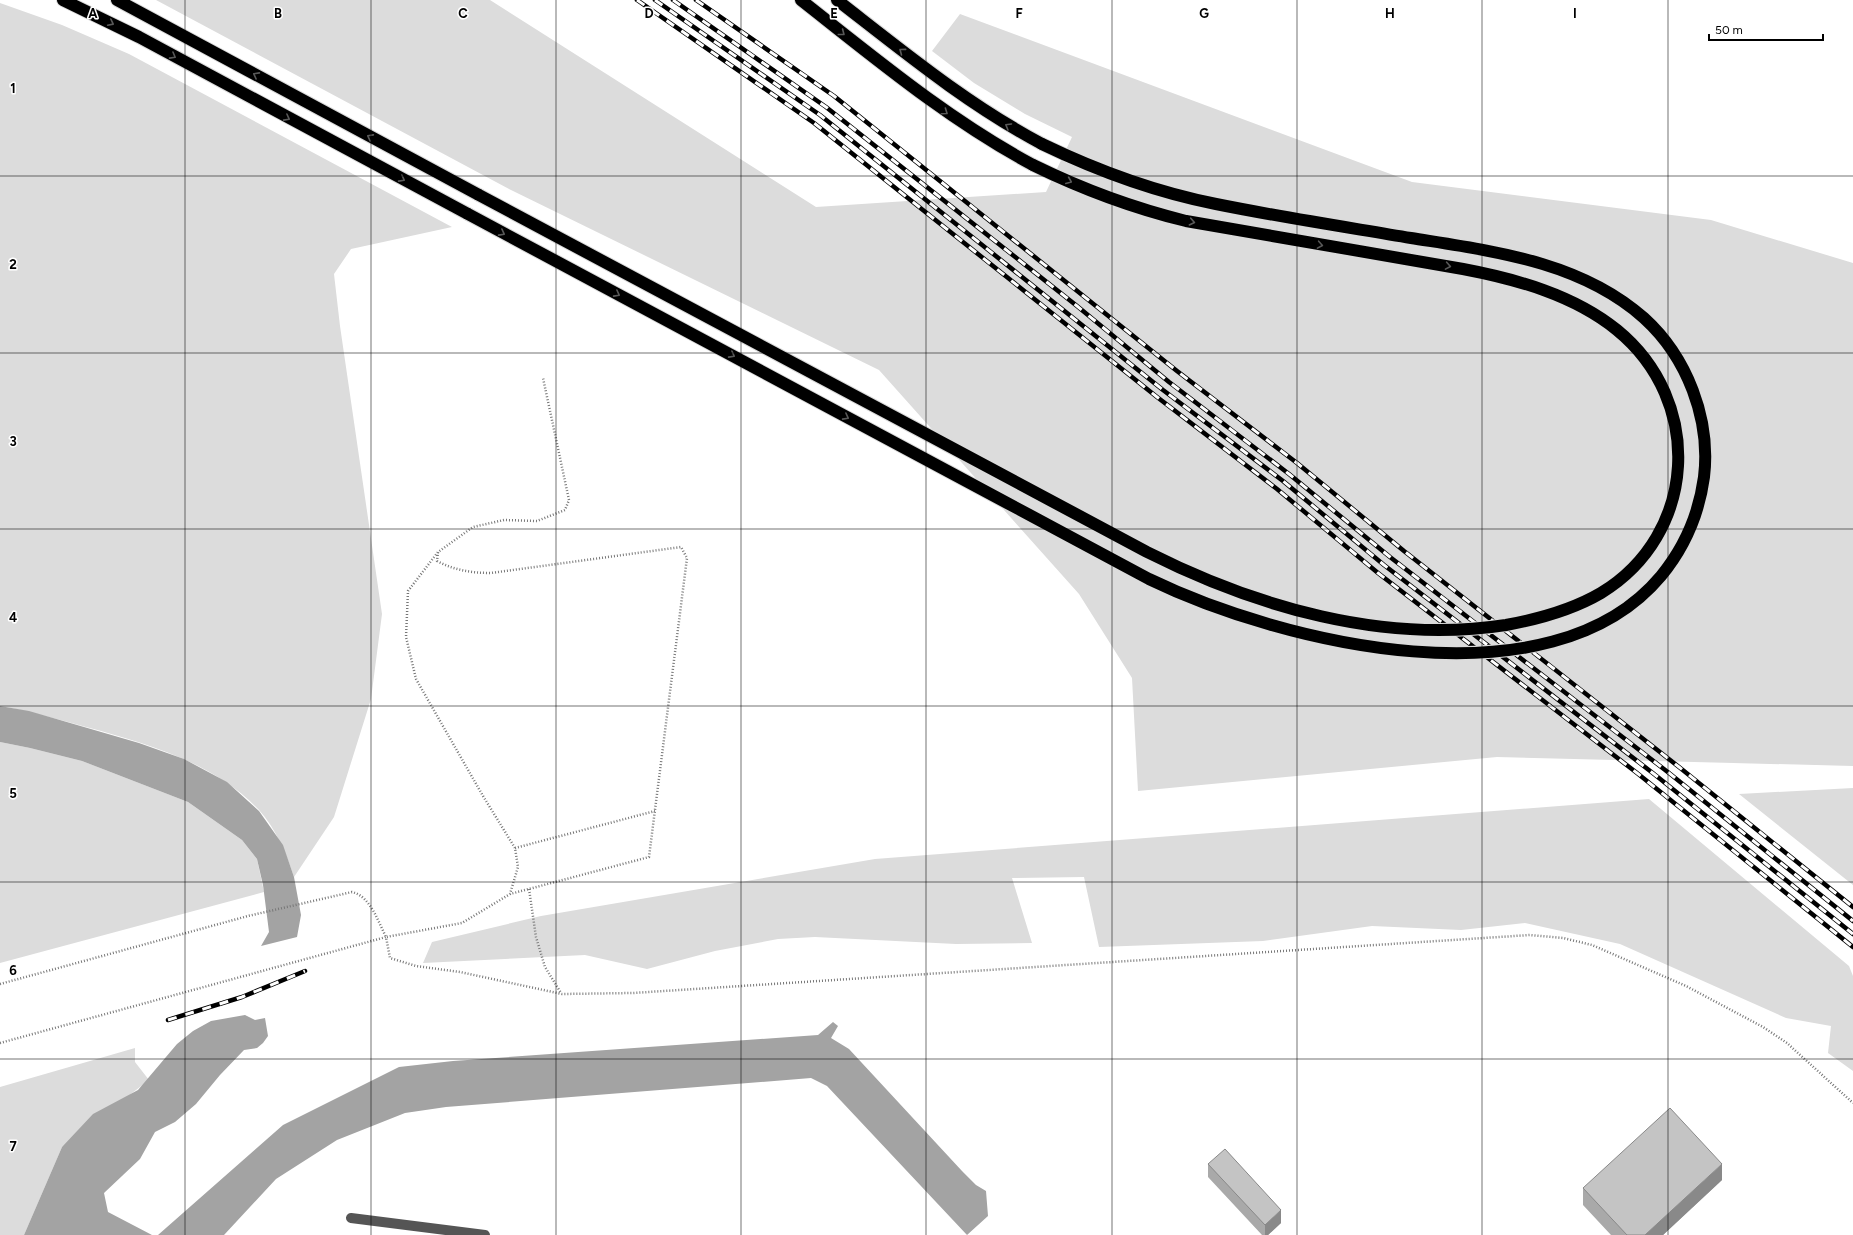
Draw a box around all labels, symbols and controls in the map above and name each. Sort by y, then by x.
text: A [88,6,98,21]
text: B [274,6,282,21]
text: C [458,6,468,21]
text: D [644,6,654,21]
text: E [830,6,838,21]
text: F [1015,6,1023,21]
text: G [1199,6,1209,21]
text: H [1385,6,1395,21]
text: I [1573,6,1577,21]
scale bar [1709,16,1823,42]
one-way arrow [106,18,114,26]
text: 50 m [1715,23,1743,37]
one-way arrow [838,28,845,35]
one-way arrow [900,49,907,56]
one-way arrow [169,51,176,59]
one-way arrow [252,72,260,80]
text: 1 [10,81,16,96]
one-way arrow [941,107,948,114]
one-way arrow [283,113,291,120]
one-way arrow [1005,123,1012,130]
one-way arrow [367,134,374,141]
one-way arrow [398,174,405,182]
one-way arrow [1064,176,1072,184]
one-way arrow [1189,218,1195,226]
one-way arrow [498,228,505,235]
one-way arrow [1317,240,1323,249]
text: 2 [9,257,17,272]
one-way arrow [1445,262,1451,270]
one-way arrow [613,289,620,297]
one-way arrow [727,351,735,358]
one-way arrow [842,412,849,419]
text: 3 [9,434,17,449]
text: 4 [9,610,17,625]
text: 5 [9,786,17,801]
text: 6 [9,963,17,978]
text: 7 [9,1139,17,1154]

